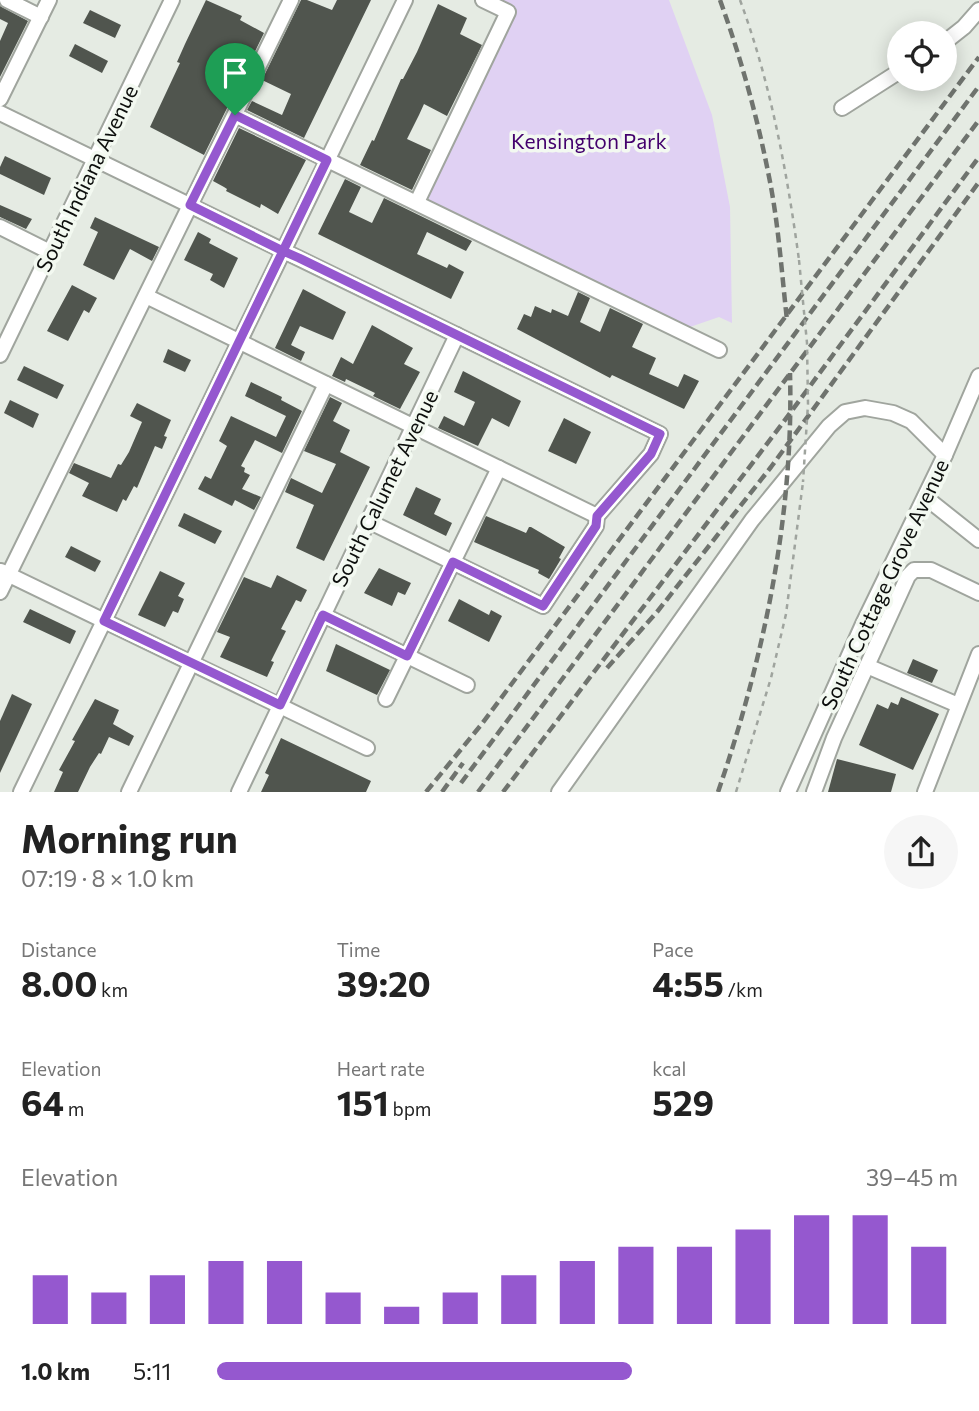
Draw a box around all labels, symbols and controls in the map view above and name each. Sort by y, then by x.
map controls [887,21,957,91]
button: locate [887,21,957,91]
pin [205,43,265,115]
icon: arrive [216,54,254,92]
street label: South Indiana Avenue [30,81,142,275]
park label: Kensington Park [511,128,667,153]
street label: South Calumet Avenue [326,386,442,590]
street label: South Cottage Grove Avenue [815,455,953,713]
text: Morning run [21,814,238,861]
button: share [884,815,958,889]
text: 07:19 · 8 × 1.0 km [21,864,194,892]
text: Distance [21,938,97,961]
text: Time [337,938,380,961]
text: Pace [652,938,694,961]
text: 8.00 [21,961,97,1004]
text: 39:20 [337,961,431,1004]
text: 4:55 [652,961,724,1004]
text: km [97,978,128,1001]
text: /km [724,978,763,1001]
text: Elevation [21,1057,101,1080]
text: Heart rate [337,1057,425,1080]
text: kcal [652,1057,686,1080]
text: 64 [21,1080,64,1123]
text: 151 [337,1080,389,1123]
text: 529 [652,1080,714,1123]
text: m [64,1097,84,1120]
text: bpm [389,1097,431,1120]
text: Elevation [21,1163,118,1191]
text: 39–45 m [866,1163,958,1191]
text: 1.0 km [21,1357,90,1385]
text: 5:11 [133,1357,171,1385]

